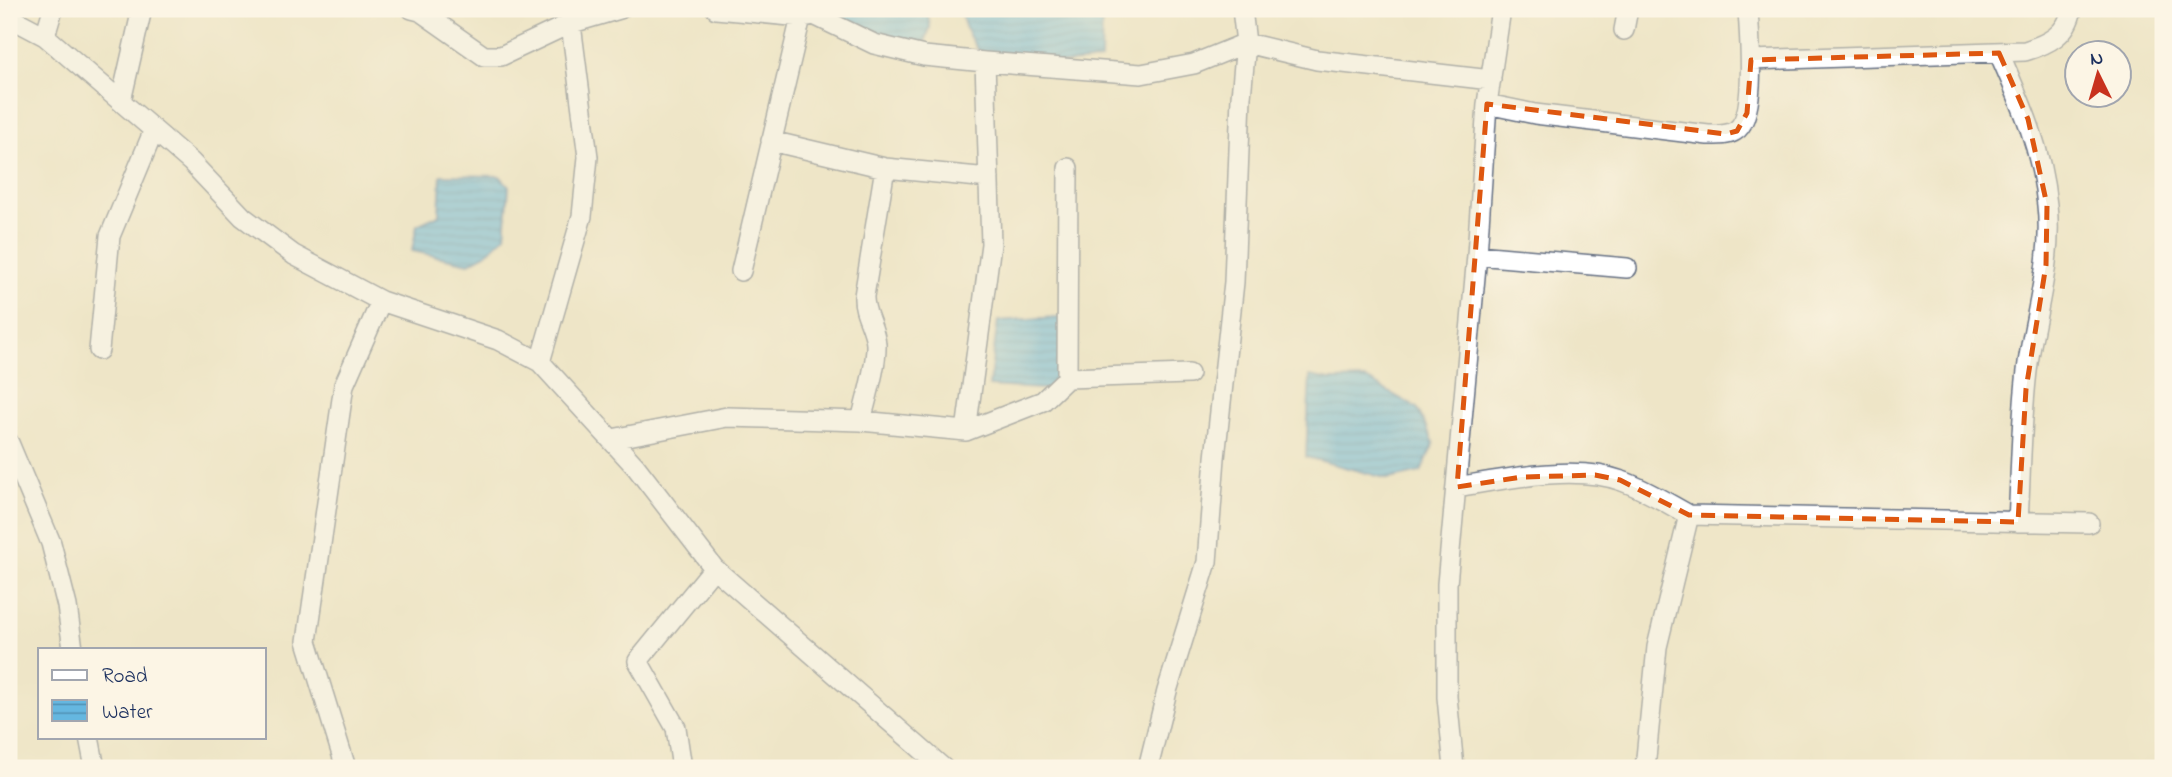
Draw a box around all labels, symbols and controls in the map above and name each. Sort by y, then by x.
north arrow [2064,38,2134,108]
text: N [2089,46,2104,74]
legend [38,648,266,738]
text: Road [102,662,148,692]
text: Water [102,698,153,728]

